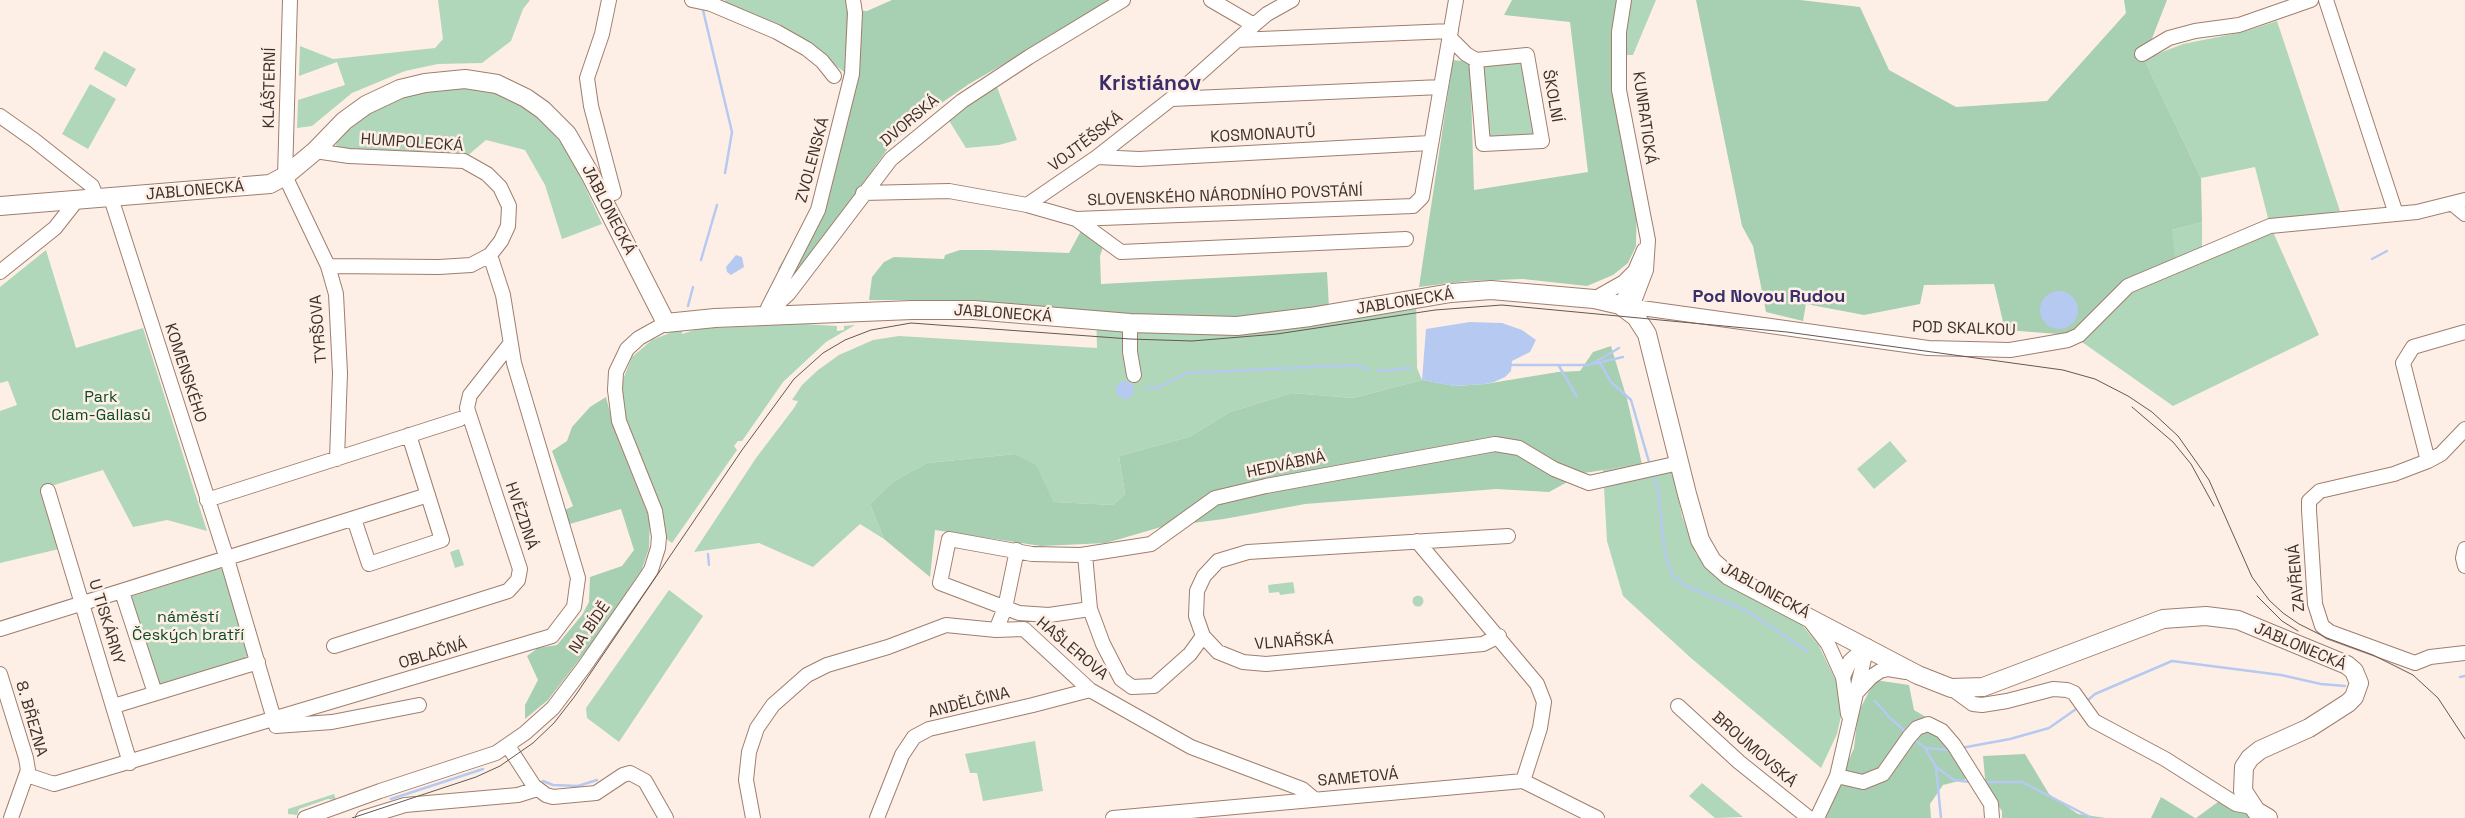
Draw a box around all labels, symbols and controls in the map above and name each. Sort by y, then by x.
street label: KLÁŠTERNÍ [260,47,280,129]
street label: ŠKOLNÍ [1538,68,1566,124]
street label: KUNRATICKÁ [1628,70,1660,166]
district label: Kristiánov [1099,71,1201,97]
street label: DVORSKÁ [877,91,943,151]
street label: VOJTĚŠSKÁ [1045,108,1127,176]
street label: ZVOLENSKÁ [792,115,834,205]
street label: KOSMONAUTŮ [1210,123,1316,147]
street label: HUMPOLECKÁ [360,130,464,156]
street label: JABLONECKÁ [577,162,639,258]
street label: JABLONECKÁ [145,177,245,205]
street label: SLOVENSKÉHO NÁRODNÍHO POVSTÁNÍ [1087,182,1363,210]
street label: JABLONECKÁ [1355,285,1455,319]
district label: Pod Novou Rudou [1693,286,1845,308]
street label: TYRŠOVA [306,294,332,364]
street label: JABLONECKÁ [953,301,1053,327]
street label: POD SKALKOU [1912,318,2016,340]
street label: KOMENSKÉHO [160,321,210,425]
park label: Park Clam-Gallasů [51,388,151,426]
street label: HEDVÁBNÁ [1245,447,1327,483]
street label: HVĚZDNÁ [501,480,541,552]
street label: ZAVŘENÁ [2284,543,2310,613]
street label: JABLONECKÁ [1717,559,1813,623]
street label: U TISKÁRNY [84,577,128,667]
street label: NA BÍDĚ [565,598,615,658]
park label: náměstí Českých bratří [132,608,244,646]
street label: HAŠLEROVA [1032,613,1112,685]
street label: JABLONECKÁ [2251,619,2349,675]
street label: VLNAŘSKÁ [1254,630,1334,654]
street label: OBLAČNÁ [396,635,470,673]
street label: 8. BŘEZNA [11,679,51,759]
street label: ANDĚLČINA [926,684,1012,722]
street label: BROUMOVSKÁ [1708,708,1800,792]
street label: SAMETOVÁ [1317,765,1399,791]

